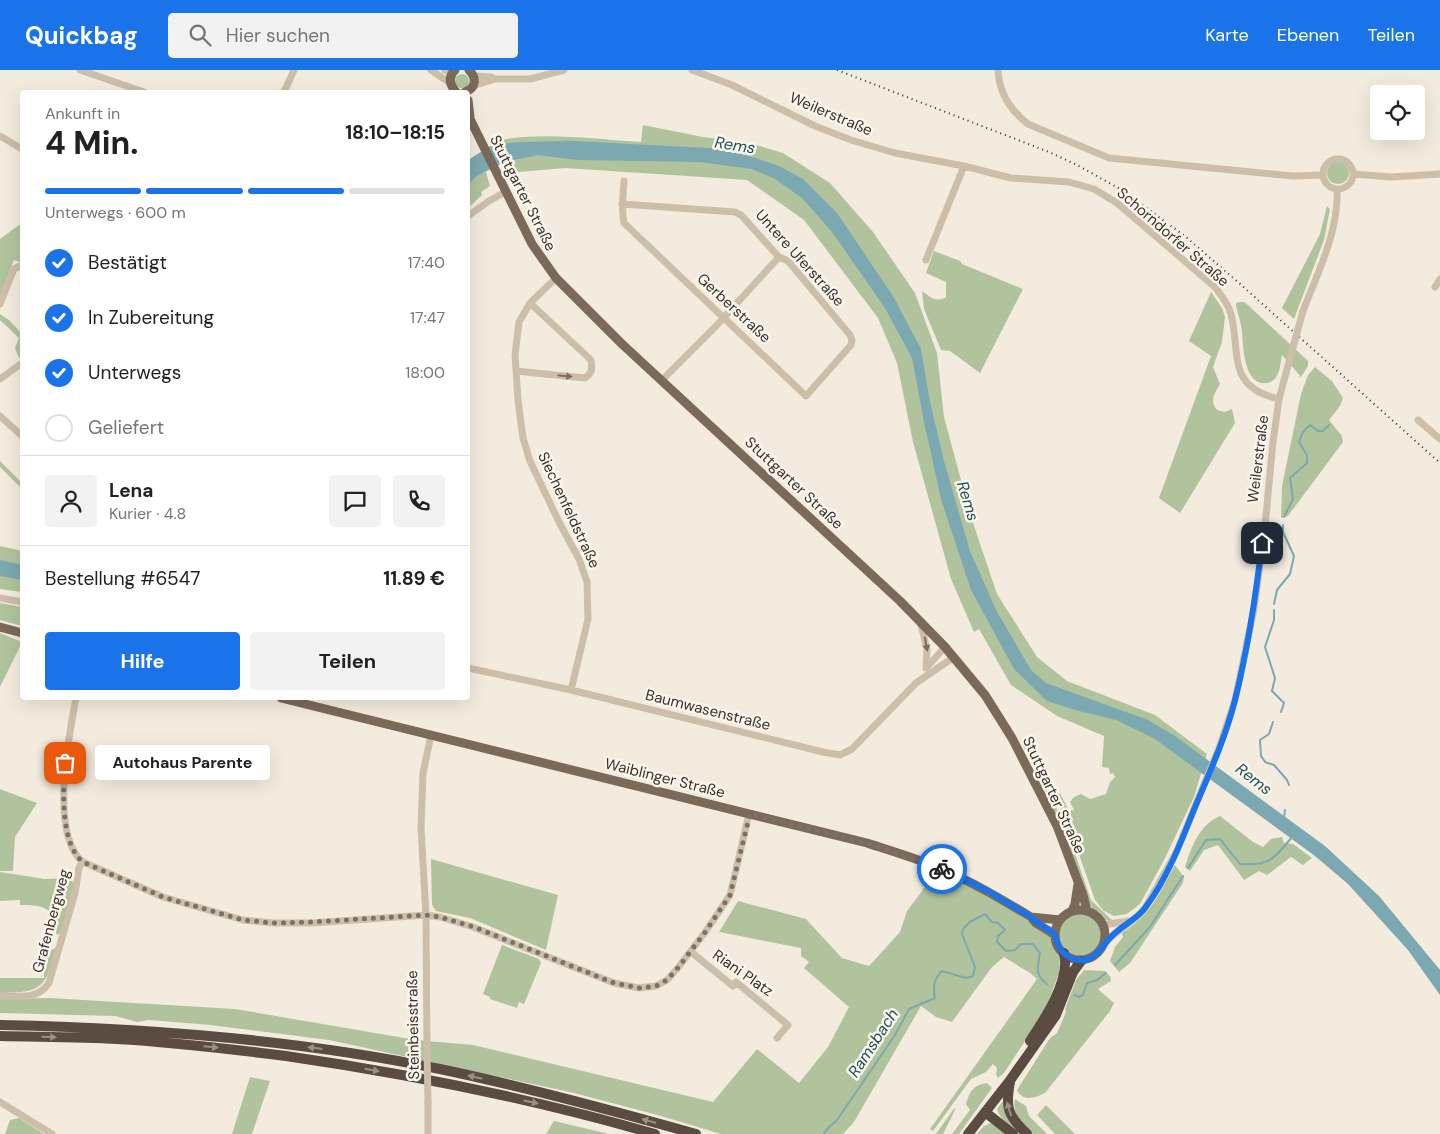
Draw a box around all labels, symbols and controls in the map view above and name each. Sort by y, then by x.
search box [168,13,518,58]
text: Quickbag [25,20,138,51]
icon: search [186,21,214,49]
text: Hier suchen [226,23,330,48]
text: Karte [1205,23,1249,47]
text: Ebenen [1277,23,1339,47]
text: Teilen [1367,23,1415,47]
map controls [1370,85,1425,140]
button: locate [1370,85,1425,140]
street label: Weilerstraße [786,88,876,140]
text: Ankunft in [45,103,120,124]
text: 18:10–18:15 [345,120,445,145]
text: 4 Min. [45,122,138,164]
water label: Rems [713,131,757,159]
street label: Stuttgarter Straße [485,132,561,254]
street label: Schorndorfer Straße [1113,183,1233,291]
text: Unterwegs · 600 m [45,202,186,223]
street label: Untere Uferstraße [751,205,849,311]
icon: check [45,249,73,277]
text: Bestätigt [88,250,167,275]
text: 17:40 [408,252,445,273]
street label: Gerberstraße [693,269,775,347]
icon: check [45,304,73,332]
text: In Zubereitung [88,305,214,330]
text: 17:47 [410,307,445,328]
icon: check [45,359,73,387]
text: Unterwegs [88,360,181,385]
text: 18:00 [405,362,445,383]
one-way arrow [557,372,573,380]
street label: Weilerstraße [1243,414,1273,504]
text: Geliefert [88,415,164,440]
street label: Stuttgarter Straße [741,432,847,534]
street label: Siechenfeldstraße [533,449,605,571]
button: person [45,475,97,527]
button: chat [329,475,381,527]
button: phone [393,475,445,527]
text: Lena [109,478,153,503]
water label: Rems [952,479,984,523]
text: Kurier · 4.8 [109,503,186,524]
pin [1241,522,1283,564]
icon: home [1248,529,1276,557]
text: Bestellung #6547 [45,566,200,591]
text: 11.89 € [383,566,445,591]
button: Hilfe [45,632,240,690]
button: Teilen [250,632,445,690]
one-way arrow [922,637,930,653]
street label: Baumwasenstraße [643,685,773,735]
street label: Stuttgarter Straße [1018,733,1090,857]
pin [44,742,86,784]
callout: Autohaus Parente [95,746,270,780]
icon: bag [51,749,79,777]
text: Autohaus Parente [113,752,252,773]
street label: Waiblinger Straße [603,753,727,803]
water label: Rems [1232,758,1276,800]
courier [917,844,967,894]
icon: bike [928,855,956,883]
street label: Grafenbergweg [28,867,74,975]
street label: Riani Platz [709,945,777,1001]
street label: Steinbeisstraße [402,970,424,1080]
water label: Ramsbach [843,1005,903,1081]
one-way arrow [41,1033,57,1041]
one-way arrow [203,1043,219,1051]
one-way arrow [306,1044,322,1052]
one-way arrow [364,1066,380,1074]
one-way arrow [467,1073,482,1081]
one-way arrow [523,1098,538,1106]
one-way arrow [1005,1102,1013,1117]
one-way arrow [642,1116,657,1124]

